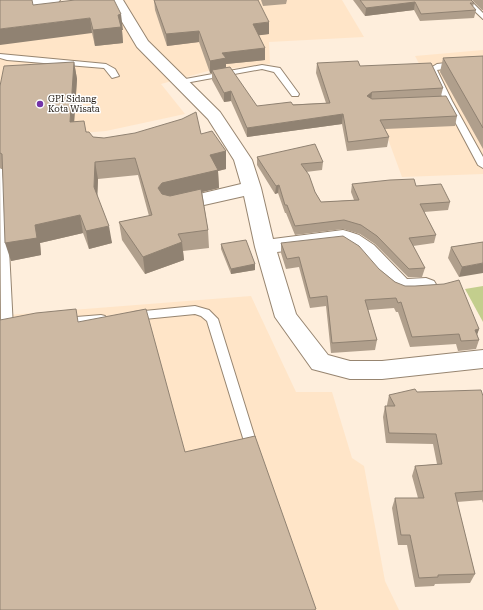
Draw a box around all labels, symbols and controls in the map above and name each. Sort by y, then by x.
place label: GPI Sidang Kota Wisata [48,94,100,114]
marker: GPI Sidang Kota Wisata [35,99,45,109]

